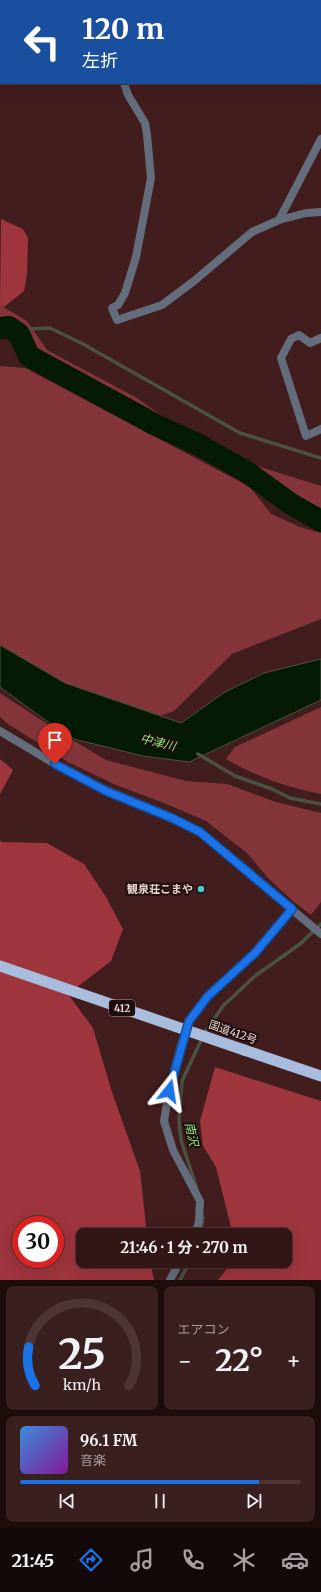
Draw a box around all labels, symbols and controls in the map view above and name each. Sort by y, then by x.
text: 120 m [82,11,164,47]
icon: left [16,16,68,68]
text: 左折 [82,49,118,72]
pin [38,723,72,764]
icon: arrive [44,729,66,751]
water label: 中津川 [139,730,179,754]
place label: 観泉荘こまや [127,882,193,896]
marker: 観泉荘こまや [196,884,206,894]
road number: 412 [109,1000,135,1016]
street label: 国道412号 [207,1017,259,1047]
position arrow [148,1070,190,1112]
water label: 南沢 [182,1121,202,1149]
speed limit sign: 30 [12,1216,64,1268]
text: 21:46 · 1 分 · 270 m [120,1238,248,1257]
text: エアコン [178,1321,230,1338]
text: 25 [58,1328,106,1380]
text: 22° [215,1341,264,1379]
text: − [178,1347,192,1375]
text: + [286,1347,301,1375]
text: km/h [63,1376,101,1394]
text: 96.1 FM [80,1431,137,1450]
text: 音楽 [80,1452,106,1469]
icon: previous [56,1490,78,1512]
icon: pause [149,1490,171,1512]
icon: next [243,1490,265,1512]
icon: directions [77,1546,105,1574]
icon: music [128,1546,156,1574]
icon: phone [179,1546,207,1574]
icon: climate [230,1546,258,1574]
icon: car [281,1546,309,1574]
text: 21:45 [12,1549,54,1572]

